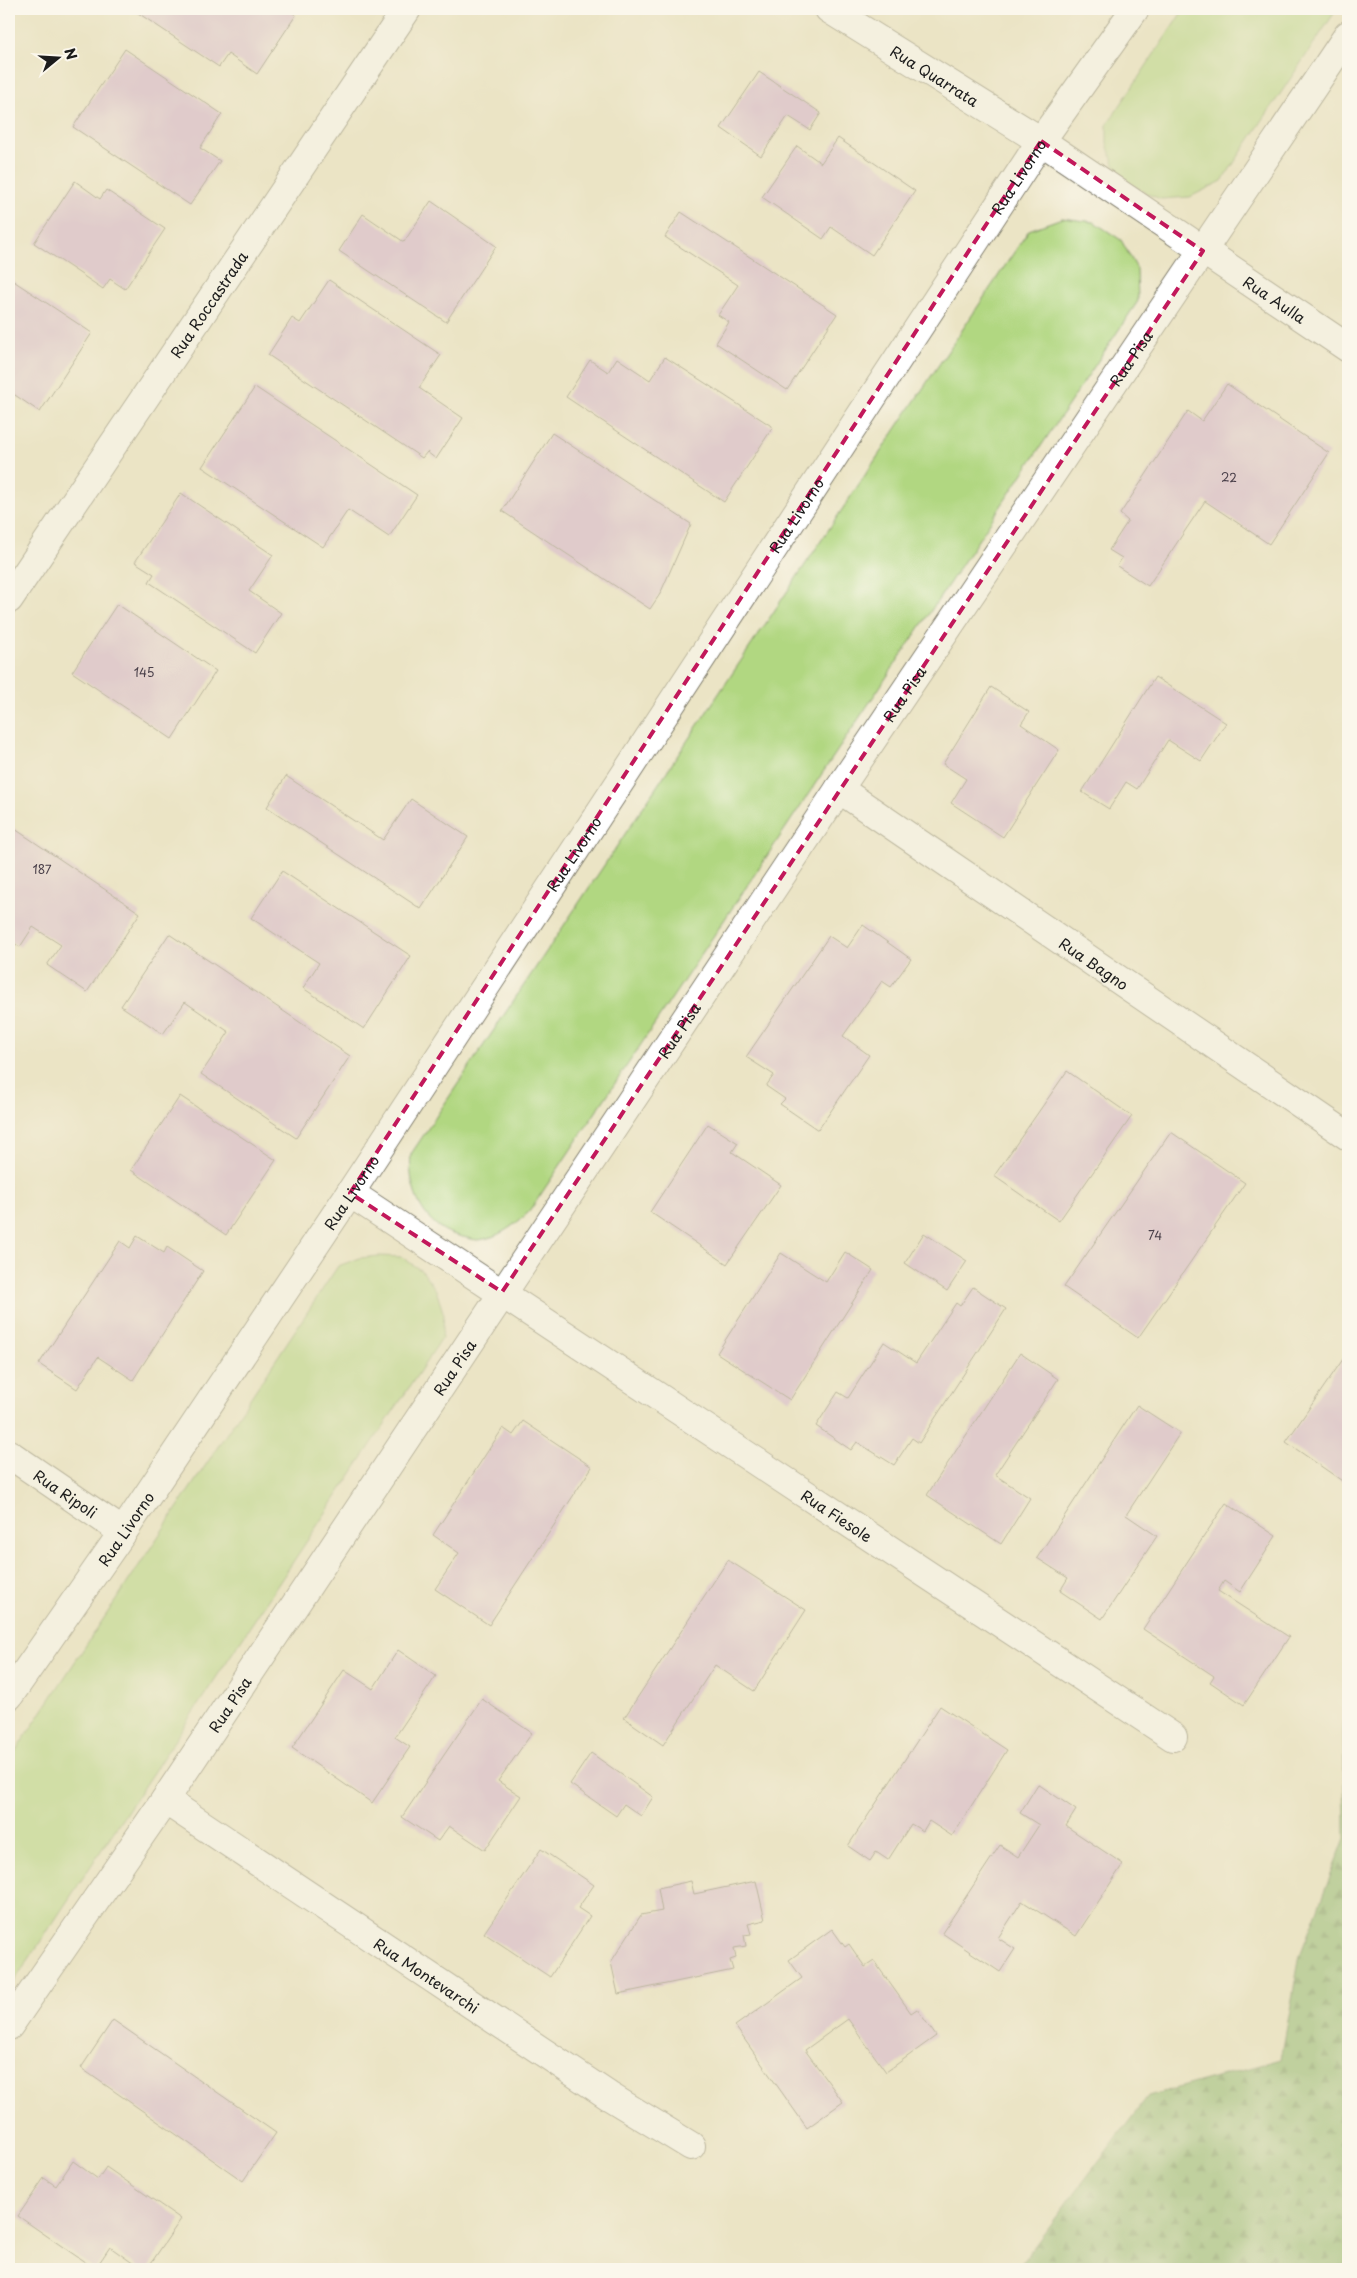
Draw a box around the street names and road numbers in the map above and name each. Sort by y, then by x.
street label: Rua Quarrata [886,39,984,112]
street label: Rua Livorno [985,134,1051,219]
street label: Rua Roccastrada [164,245,253,362]
street label: Rua Aulla [1239,269,1312,329]
street label: Rua Pisa [1103,325,1158,390]
street label: Rua Livorno [762,473,829,557]
street label: Rua Pisa [876,660,931,726]
street label: Rua Livorno [540,811,606,896]
street label: Rua Bagno [1055,931,1134,995]
street label: Rua Pisa [651,997,706,1063]
street label: Rua Livorno [317,1150,384,1234]
street label: Rua Pisa [427,1334,481,1400]
street label: Rua Ripoli [29,1463,102,1523]
street label: Rua Fiesole [797,1483,877,1547]
street label: Rua Livorno [92,1486,159,1570]
street label: Rua Pisa [202,1671,256,1737]
street label: Rua Montevarchi [370,1931,484,2018]

